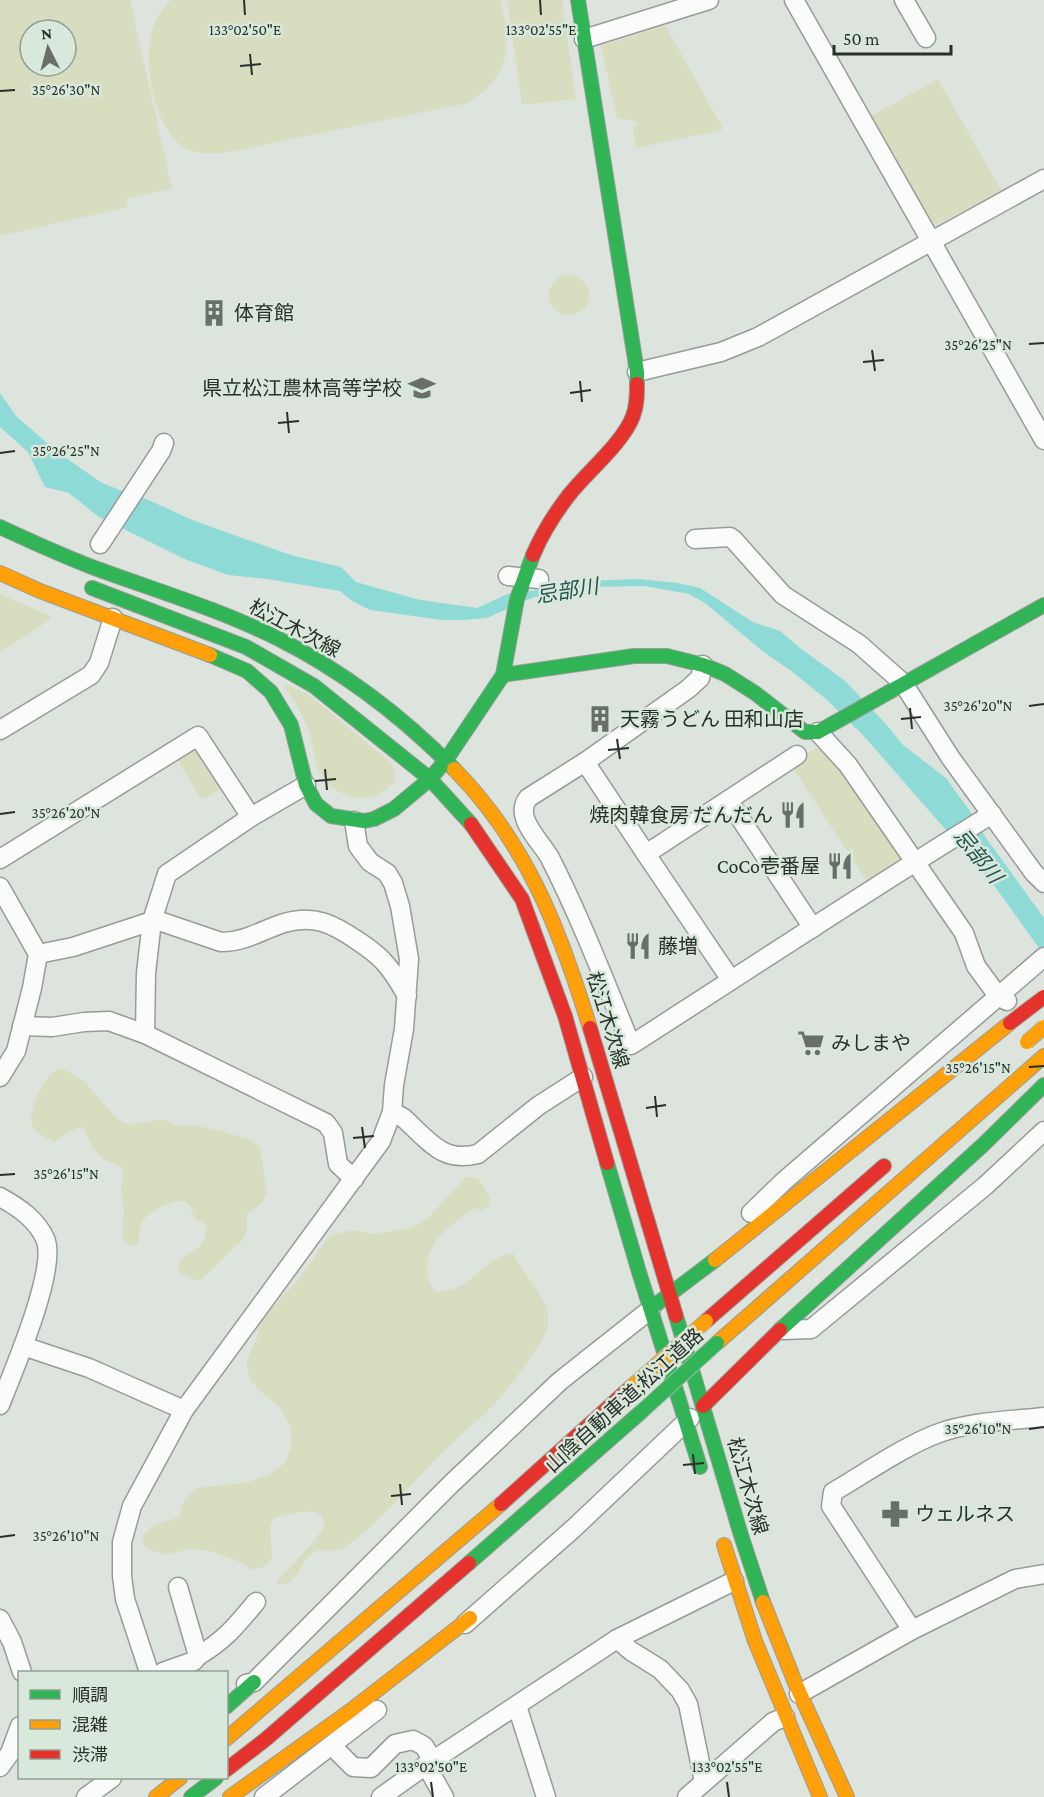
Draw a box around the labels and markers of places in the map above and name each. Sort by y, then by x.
building icon: 体育館 [199,298,229,328]
place label: 体育館 [234,302,294,324]
school or university icon: 県立松江農林高等学校 [407,373,437,403]
place label: 県立松江農林高等学校 [202,377,402,399]
building icon: 天霧うどん 田和山店 [585,704,615,734]
place label: 天霧うどん 田和山店 [620,708,804,730]
restaurant icon: 焼肉韓食房 だんだん [778,800,808,830]
place label: 焼肉韓食房 だんだん [589,804,773,826]
restaurant icon: CoCo壱番屋 [825,851,855,881]
place label: CoCo壱番屋 [717,855,820,877]
restaurant icon: 藤増 [623,931,653,961]
place label: 藤増 [658,935,698,957]
supermarket icon: みしまや [796,1028,826,1058]
place label: みしまや [831,1032,911,1054]
pharmacy icon: ウェルネス [880,1499,910,1529]
place label: ウェルネス [915,1503,1015,1525]

